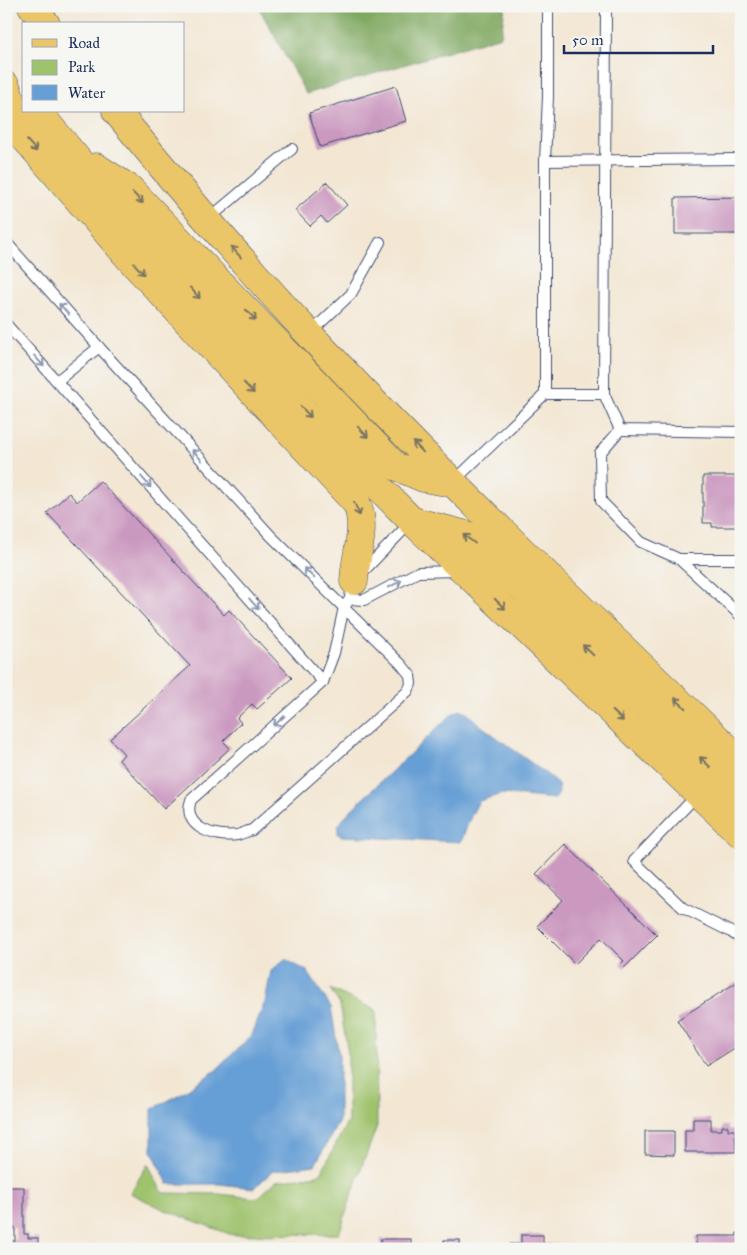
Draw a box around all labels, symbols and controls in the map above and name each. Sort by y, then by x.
legend [22,22,185,112]
scale bar [564,22,713,54]
text: 50 m [572,31,604,49]
text: Road [68,34,100,52]
text: Park [68,58,95,76]
text: Water [68,84,105,102]
one-way arrow [27,140,38,153]
one-way arrow [132,191,144,204]
one-way arrow [231,246,242,259]
one-way arrow [133,262,145,275]
one-way arrow [189,286,201,299]
one-way arrow [59,302,70,315]
one-way arrow [245,309,257,321]
one-way arrow [33,354,44,367]
one-way arrow [243,382,255,395]
one-way arrow [300,406,312,418]
one-way arrow [357,426,369,439]
one-way arrow [412,441,424,454]
one-way arrow [191,449,203,462]
one-way arrow [141,476,152,489]
one-way arrow [353,501,363,516]
one-way arrow [463,534,476,545]
one-way arrow [303,567,315,579]
one-way arrow [387,579,402,589]
one-way arrow [248,597,259,610]
one-way arrow [493,598,506,610]
one-way arrow [581,644,594,656]
one-way arrow [674,697,687,709]
one-way arrow [611,710,624,722]
one-way arrow [272,715,285,727]
one-way arrow [699,756,712,768]

